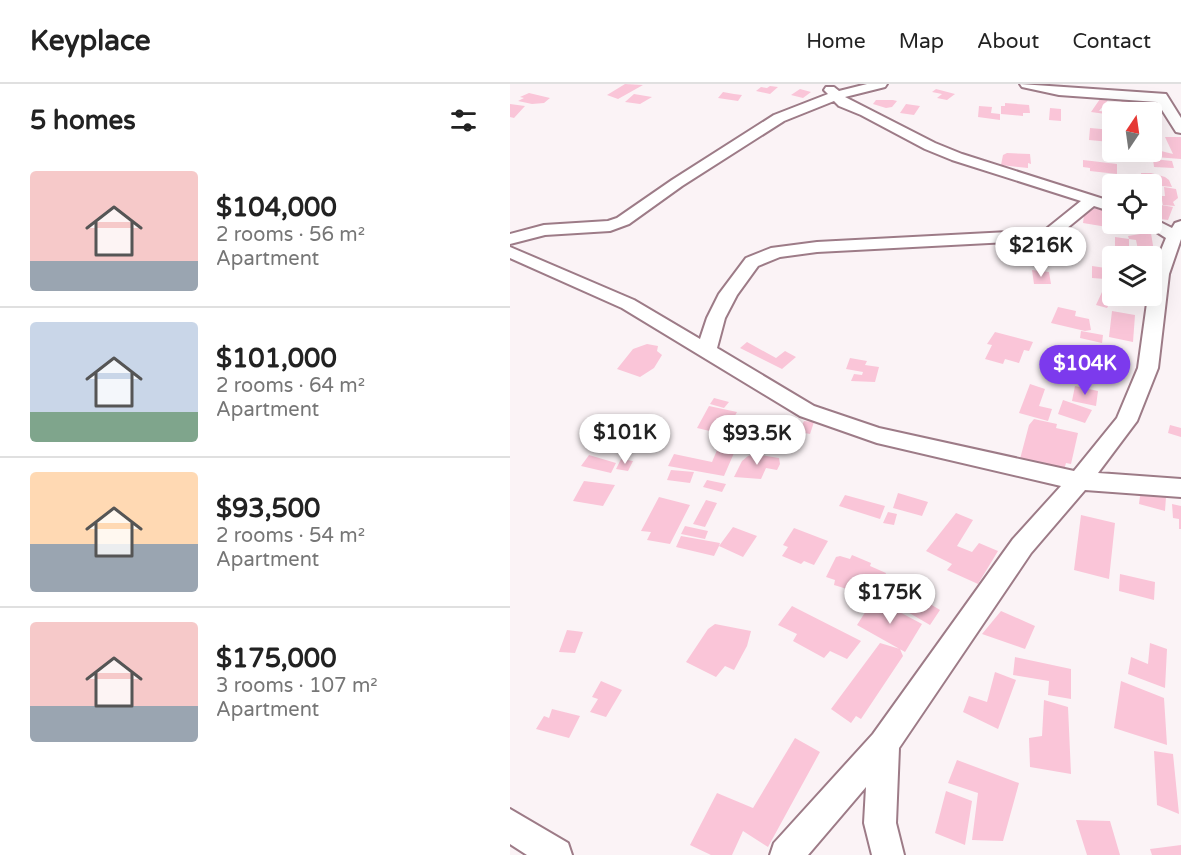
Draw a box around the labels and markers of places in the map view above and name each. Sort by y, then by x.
pin: $216K [999,227,1083,278]
pin: $104K [1043,345,1127,396]
pin: $101K [583,414,667,465]
pin: $93.5K [708,415,806,466]
pin: $175K [848,574,932,625]

